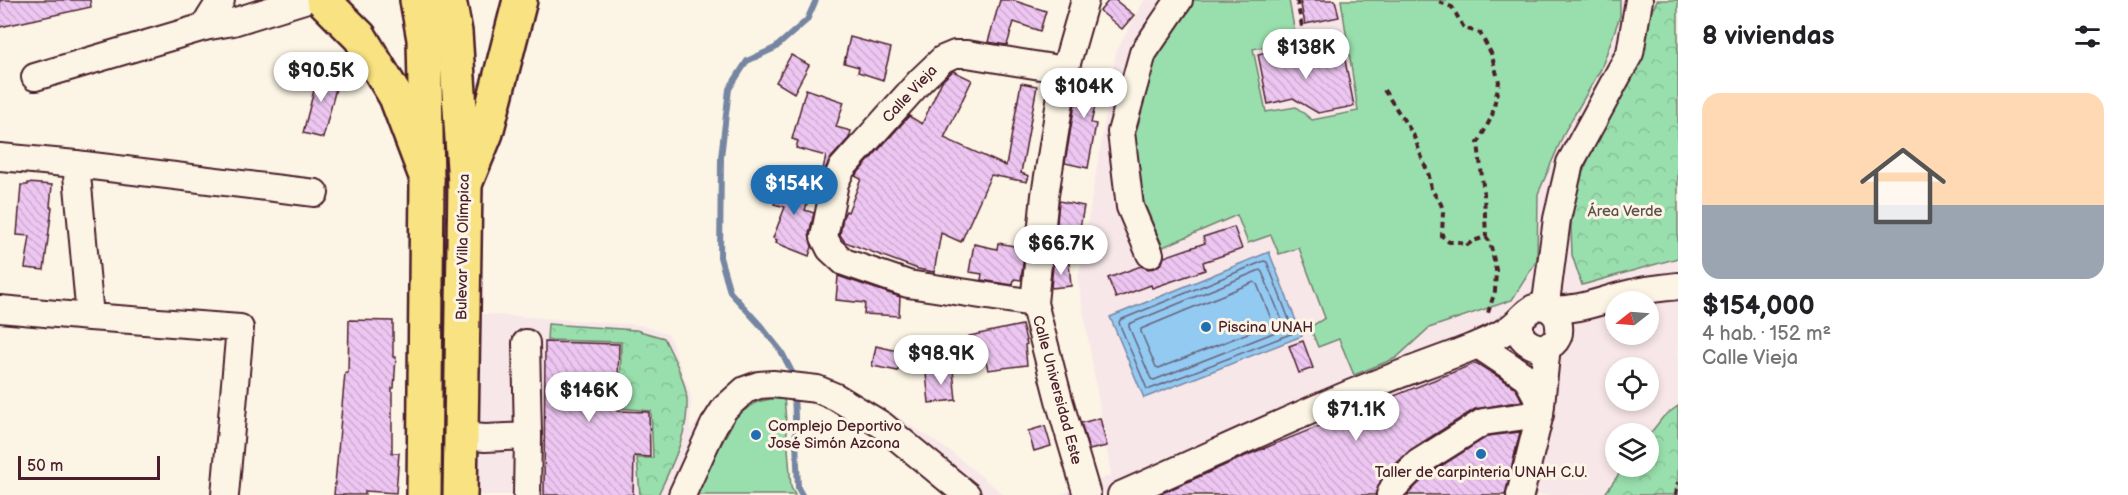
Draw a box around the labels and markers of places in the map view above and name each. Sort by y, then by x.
pin: $138K [1264,29,1348,80]
pin: $90.5K [272,52,370,103]
pin: $104K [1042,68,1126,119]
pin: $154K [752,165,836,216]
pin: $66.7K [1012,225,1110,276]
place label: Piscina UNAH [1218,318,1313,337]
marker: Piscina UNAH [1199,320,1213,334]
pin: $98.9K [892,335,990,386]
pin: $146K [547,372,631,423]
pin: $71.1K [1307,391,1405,442]
place label: Complejo Deportivo José Simón Azcona [768,417,902,453]
marker: Complejo Deportivo José Simón Azcona [749,428,763,442]
marker: Taller de carpinteria UNAH C.U. [1474,447,1488,461]
place label: Taller de carpinteria UNAH C.U. [1375,463,1587,482]

